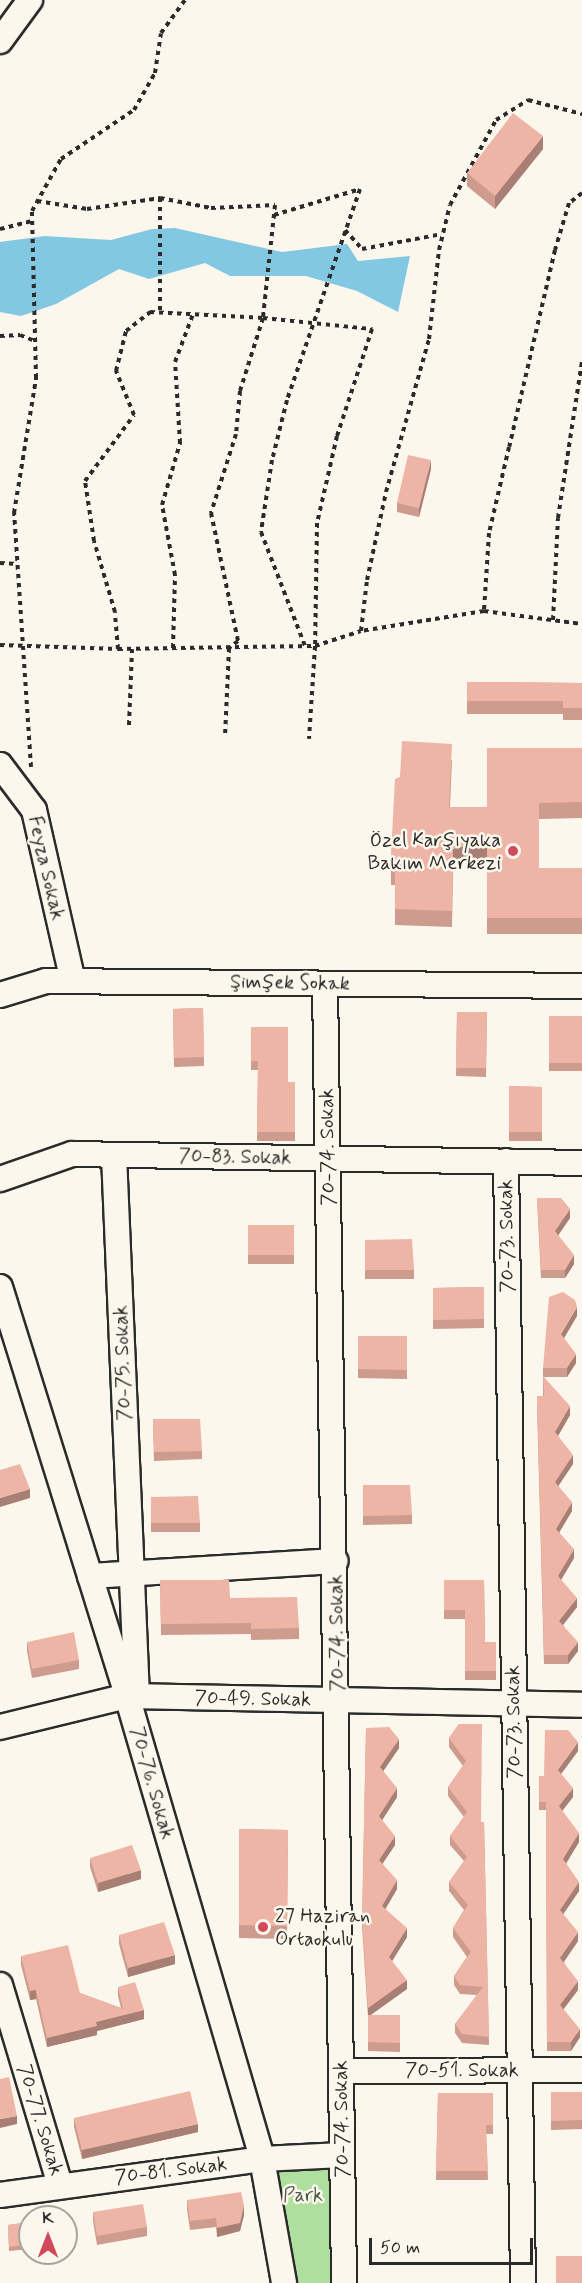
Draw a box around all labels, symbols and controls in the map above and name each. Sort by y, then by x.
street label: Feyza Sokak [22,813,70,923]
place label: Özel Karşıyaka Bakım Merkezi [367,828,501,875]
marker: Özel Karşıyaka Bakım Merkezi [506,844,520,858]
street label: Şimşek Sokak [230,970,350,996]
street label: 70-74. Sokak [315,1088,341,1206]
street label: 70-83. Sokak [179,1144,291,1170]
street label: 70-73. Sokak [494,1179,520,1293]
street label: 70-75. Sokak [109,1305,137,1421]
street label: 70-74. Sokak [324,1574,350,1692]
street label: 70-73. Sokak [501,1665,527,1779]
street label: 70-49. Sokak [195,1686,311,1712]
street label: 70-76. Sokak [124,1724,180,1842]
place label: 27 Haziran Ortaokulu [275,1904,370,1951]
marker: 27 Haziran Ortaokulu [256,1920,270,1934]
street label: 70-51. Sokak [405,2058,519,2082]
street label: 70-74. Sokak [329,2060,355,2178]
street label: 70-77. Sokak [12,2062,68,2178]
street label: 70-81. Sokak [114,2152,228,2190]
park label: Park [283,2183,323,2207]
north arrow [18,2205,78,2265]
text: K [42,2208,54,2229]
scale bar [372,2226,536,2264]
text: 50 m [380,2236,420,2260]

